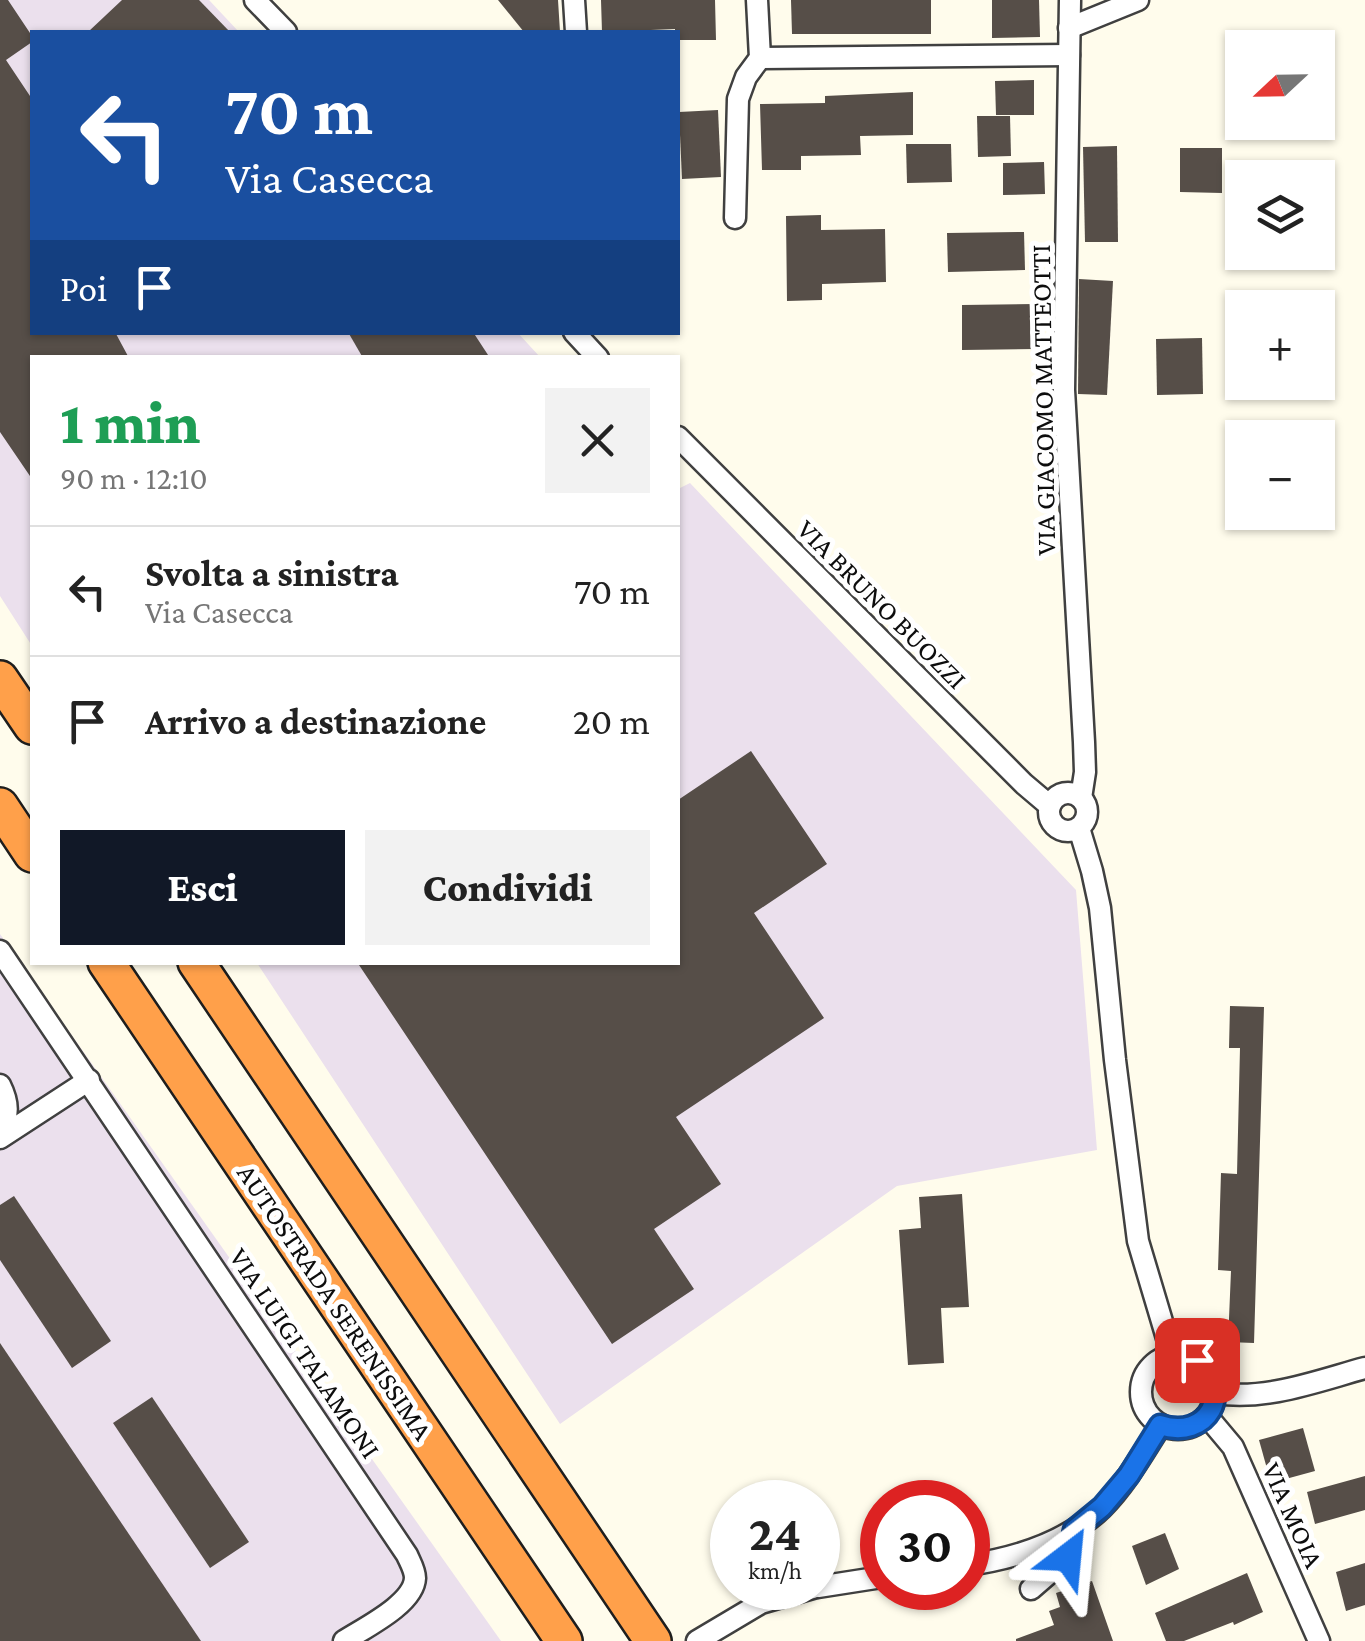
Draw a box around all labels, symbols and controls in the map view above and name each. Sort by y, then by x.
north arrow [1225,30,1335,140]
map controls [1225,30,1335,530]
icon: left [60,70,190,200]
text: 70 m [225,71,373,149]
text: Via Casecca [225,153,434,203]
button: layers [1225,160,1335,270]
street label: VIA GIACOMO MATTEOTTI [1025,244,1061,556]
icon: arrive [127,260,182,315]
text: Poi [60,267,107,309]
button: + [1225,290,1335,400]
button: close [545,388,650,493]
text: 1 min [60,389,200,456]
button: − [1225,420,1335,530]
text: 90 m · 12:10 [60,460,208,496]
street label: VIA BRUNO BUOZZI [791,513,973,695]
text: Svolta a sinistra [145,552,399,594]
icon: left [60,564,115,619]
text: 70 m [574,570,650,612]
text: Via Casecca [145,594,293,630]
icon: arrive [60,694,115,749]
text: Arrivo a destinazione [145,700,487,742]
text: 20 m [573,700,650,742]
button: Esci [60,830,345,945]
button: Condividi [365,830,650,945]
street label: AUTOSTRADA SERENISSIMA [231,1158,439,1446]
street label: VIA LUIGI TALAMONI [223,1242,387,1464]
pin [1155,1318,1240,1403]
icon: arrive [1170,1333,1225,1388]
street label: VIA MOIA [1256,1458,1330,1573]
speed limit sign: 30 [860,1480,990,1610]
text: 24 [749,1505,801,1561]
position arrow [1016,1505,1120,1609]
text: km/h [748,1557,802,1584]

